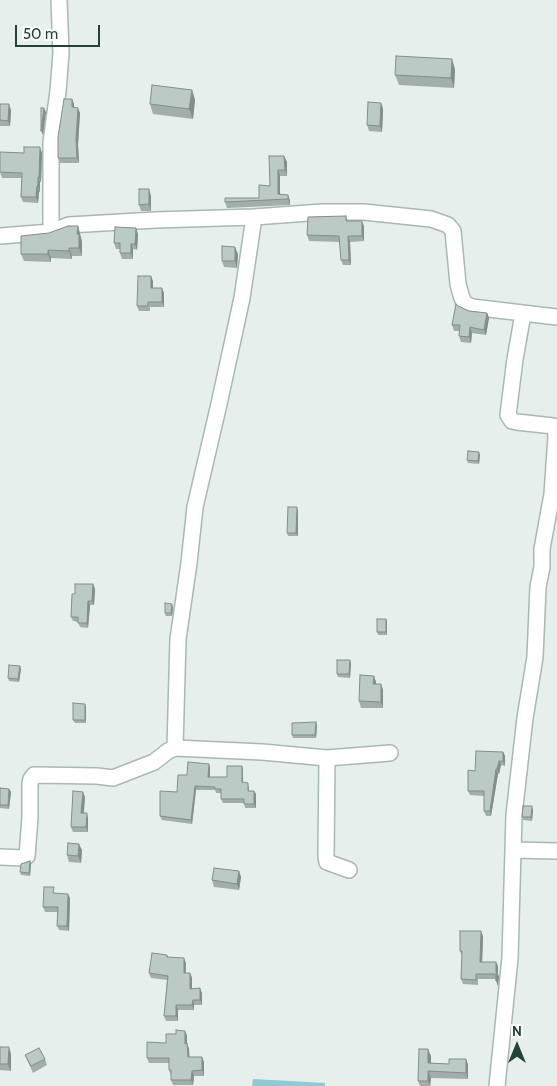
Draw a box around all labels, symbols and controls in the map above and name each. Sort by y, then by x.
scale bar [18,15,102,47]
text: 50 m [23,25,58,43]
north arrow [492,1021,542,1071]
text: N [512,1022,522,1040]

